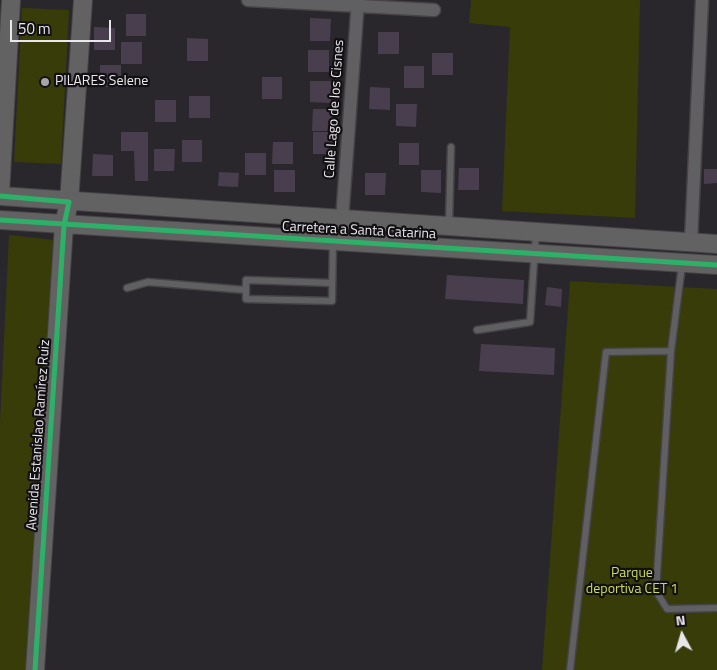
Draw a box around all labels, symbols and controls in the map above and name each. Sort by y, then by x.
scale bar [12,10,114,42]
text: 50 m [18,17,51,40]
street label: Calle Lago de los Cisnes [322,39,348,179]
place label: PILARES Selene [55,74,148,90]
marker: PILARES Selene [39,76,51,88]
street label: Carretera a Santa Catarina [282,219,436,243]
street label: Avenida Estanislao Ramírez Ruiz [24,339,54,531]
park label: Parque deportiva CET 1 [586,566,678,598]
text: N [674,609,686,631]
north arrow [657,610,707,660]

